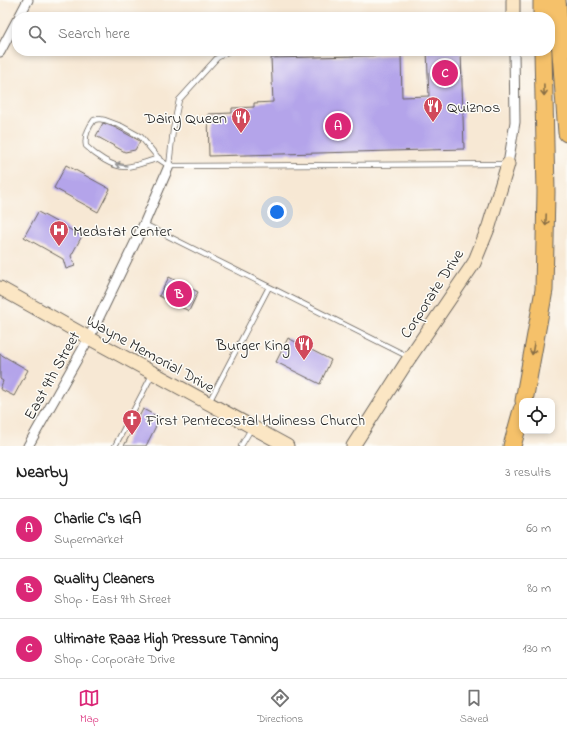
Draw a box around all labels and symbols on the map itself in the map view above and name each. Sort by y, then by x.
pin: C [432,58,458,88]
one-way arrow [540,83,548,96]
restaurant icon: Quiznos [422,95,444,123]
place label: Quiznos [447,96,500,120]
restaurant icon: Dairy Queen [230,106,252,134]
place label: Dairy Queen [143,107,227,131]
pin: A [325,111,351,141]
one-way arrow [115,161,128,169]
your location [267,202,287,222]
one-way arrow [542,213,549,226]
hospital icon: Medstat Center [48,219,70,247]
place label: Medstat Center [73,220,172,244]
street label: Corporate Drive [395,244,471,344]
pin: B [166,279,192,309]
street label: Wayne Memorial Drive [82,310,219,400]
street label: East 9th Street [19,327,87,425]
restaurant icon: Burger King [293,333,315,361]
place label: Burger King [215,334,290,358]
one-way arrow [529,342,537,355]
church icon: First Pentecostal Holiness Church [121,408,143,436]
place label: First Pentecostal Holiness Church [145,409,365,433]

